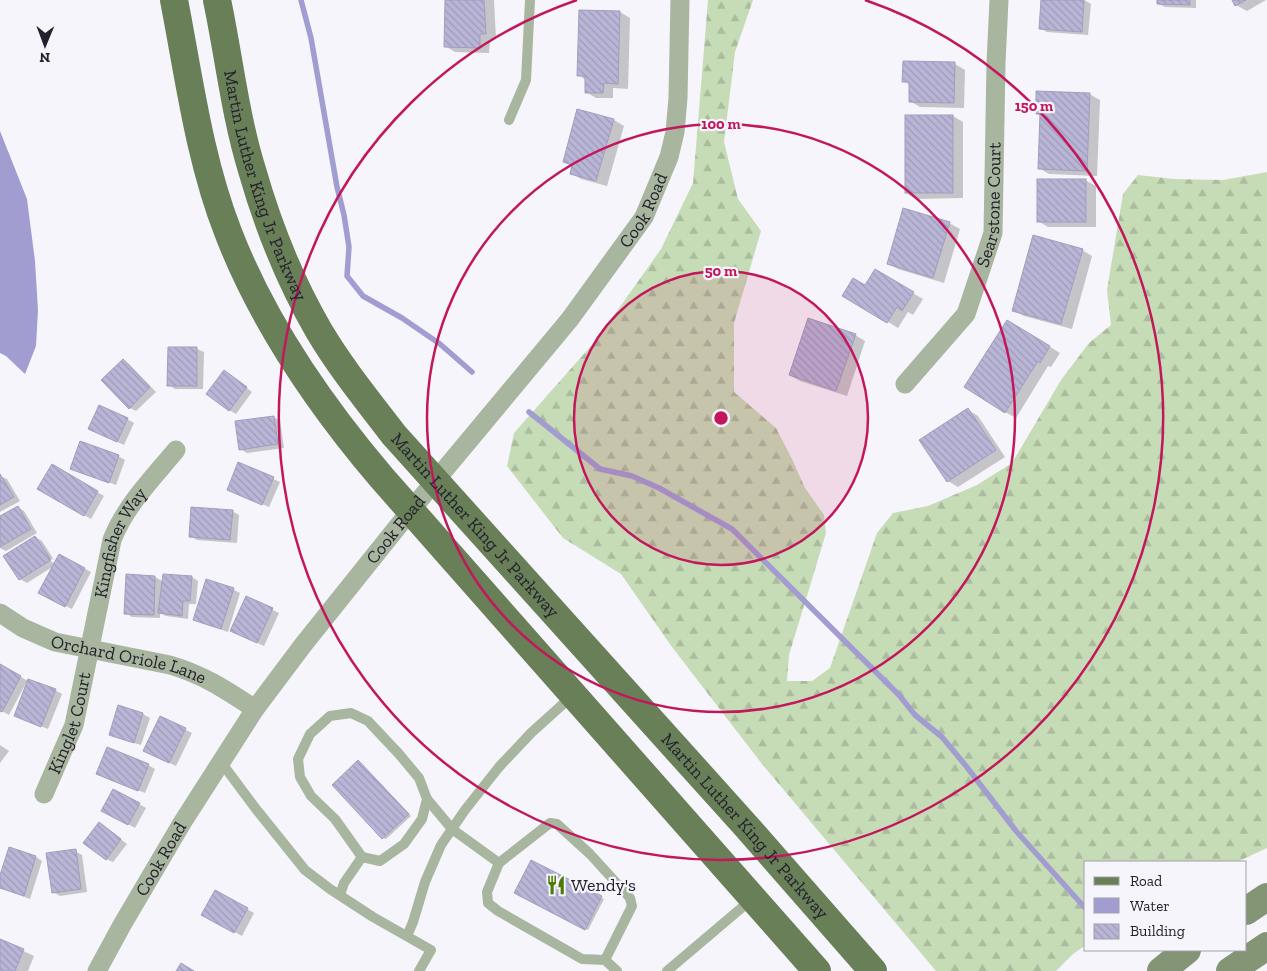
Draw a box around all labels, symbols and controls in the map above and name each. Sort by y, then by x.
north arrow [20,20,70,70]
text: N [39,49,50,66]
street label: Martin Luther King Jr Parkway [219,68,312,305]
text: 150 m [1015,97,1053,115]
text: 100 m [701,115,741,133]
street label: Searstone Court [971,142,1006,270]
street label: Cook Road [614,170,672,252]
text: 50 m [705,262,737,280]
centre of rings [712,409,730,427]
street label: Martin Luther King Jr Parkway [386,428,565,623]
street label: Kingfisher Way [89,483,152,600]
street label: Cook Road [361,490,430,568]
street label: Orchard Oriole Lane [49,630,210,689]
street label: Kinglet Court [43,670,96,777]
street label: Martin Luther King Jr Parkway [656,728,834,924]
street label: Cook Road [131,818,191,900]
legend [1084,861,1247,951]
text: Road [1130,872,1163,890]
restaurant icon: Wendy's [545,874,567,896]
place label: Wendy's [571,874,636,896]
text: Water [1130,897,1170,915]
text: Building [1130,922,1185,940]

